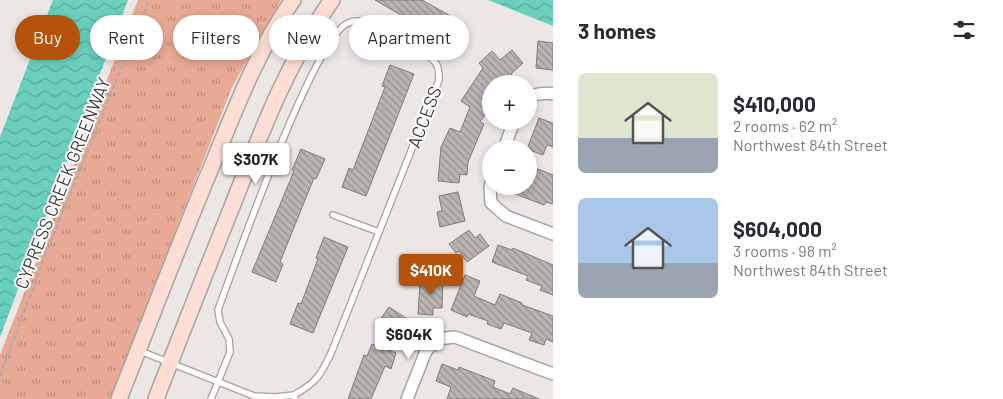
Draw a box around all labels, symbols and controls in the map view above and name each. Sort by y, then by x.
chip: Buy [15,15,80,60]
chip: Rent [90,15,163,60]
chip: Filters [173,15,259,60]
chip: New [269,15,339,60]
chip: Apartment [349,15,469,60]
icon: filters [950,16,978,44]
text: 3 homes [578,18,656,43]
street label: CYPRESS CREEK GREENWAY [9,74,115,292]
map controls [482,75,537,195]
button: + [482,75,537,130]
street label: ACCESS [402,83,446,151]
text: $410,000 [733,91,816,116]
icon: home [618,93,678,153]
text: 2 rooms · 62 m² [733,116,837,135]
text: Northwest 84th Street [733,135,888,154]
button: − [482,140,537,195]
pin: $307K [221,142,291,185]
text: $307K [234,149,278,168]
text: $604,000 [733,216,822,241]
icon: home [618,218,678,278]
text: 3 rooms · 98 m² [733,241,837,260]
pin: $410K [396,254,466,296]
text: $410K [410,260,452,279]
text: Northwest 84th Street [733,260,888,279]
pin: $604K [374,318,444,360]
text: $604K [386,324,432,343]

